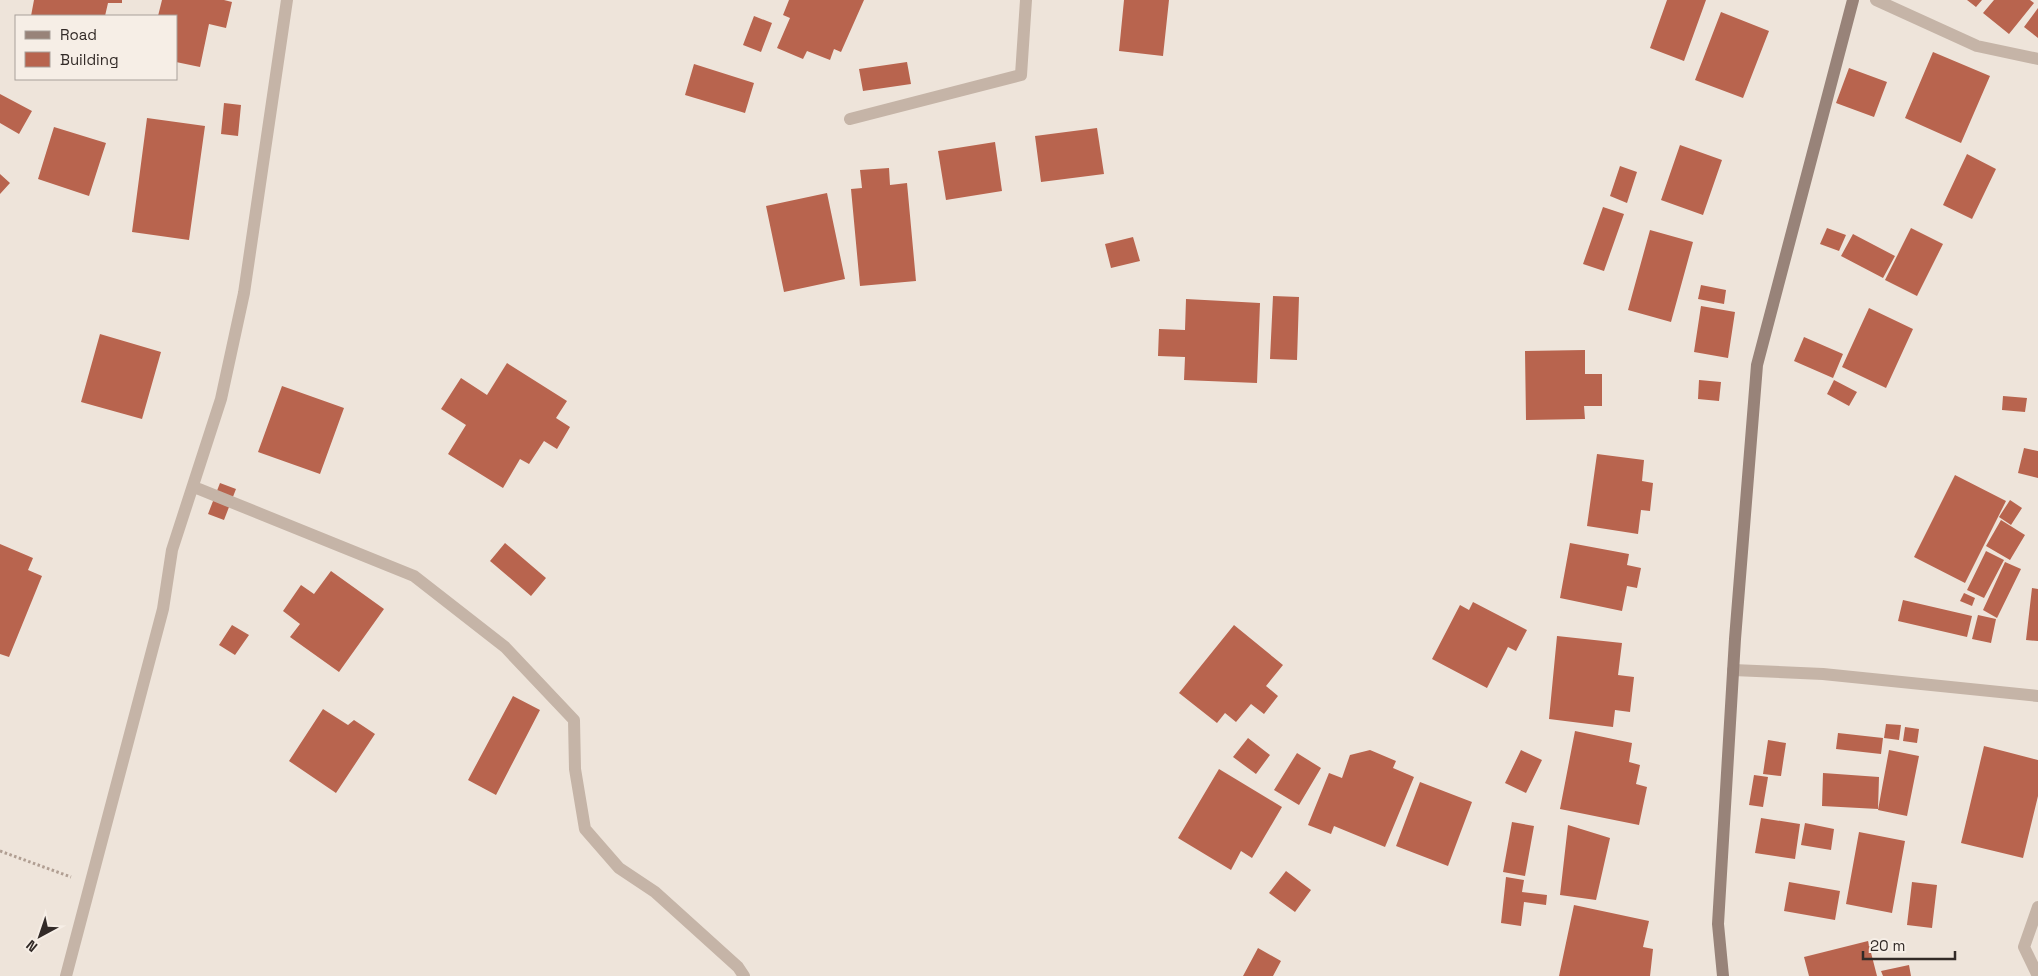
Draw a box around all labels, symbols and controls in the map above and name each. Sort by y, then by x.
legend [15,15,178,80]
text: Road [60,25,97,44]
text: Building [60,50,119,69]
north arrow [15,911,65,961]
scale bar [1863,928,1956,960]
text: N [22,936,41,956]
text: 20 m [1870,936,1905,955]

